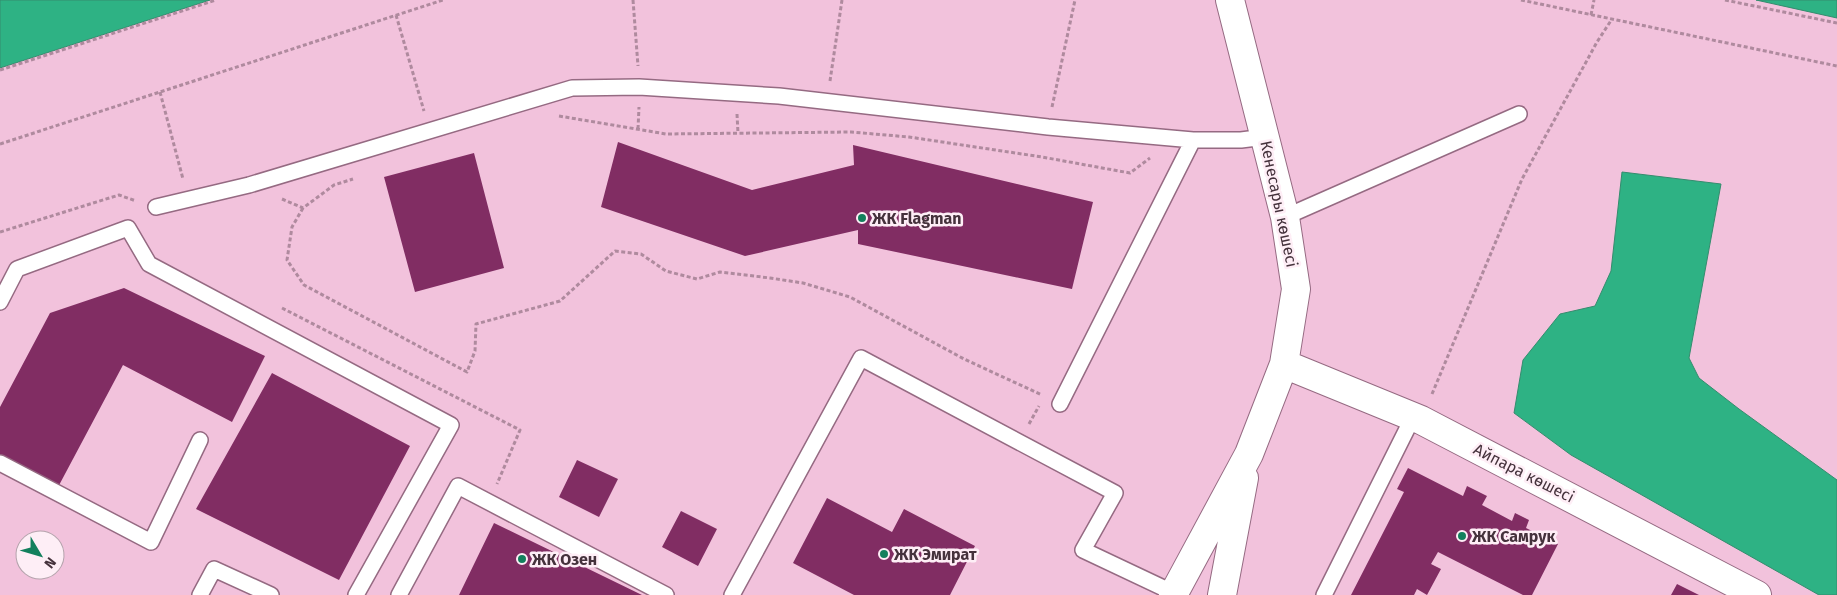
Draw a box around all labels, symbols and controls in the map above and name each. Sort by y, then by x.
street label: Кенесары көшесі [1256,139,1302,269]
place label: ЖК Flagman [871,209,962,228]
marker: ЖК Flagman [856,212,868,224]
street label: Айпара көшесі [1471,439,1577,507]
place label: ЖК Самрук [1471,527,1556,546]
north arrow [15,530,65,580]
marker: ЖК Самрук [1456,530,1468,542]
place label: ЖК Эмират [893,545,977,564]
marker: ЖК Эмират [878,548,890,560]
place label: ЖК Озен [531,550,597,569]
marker: ЖК Озен [516,553,528,565]
text: N [40,554,59,572]

